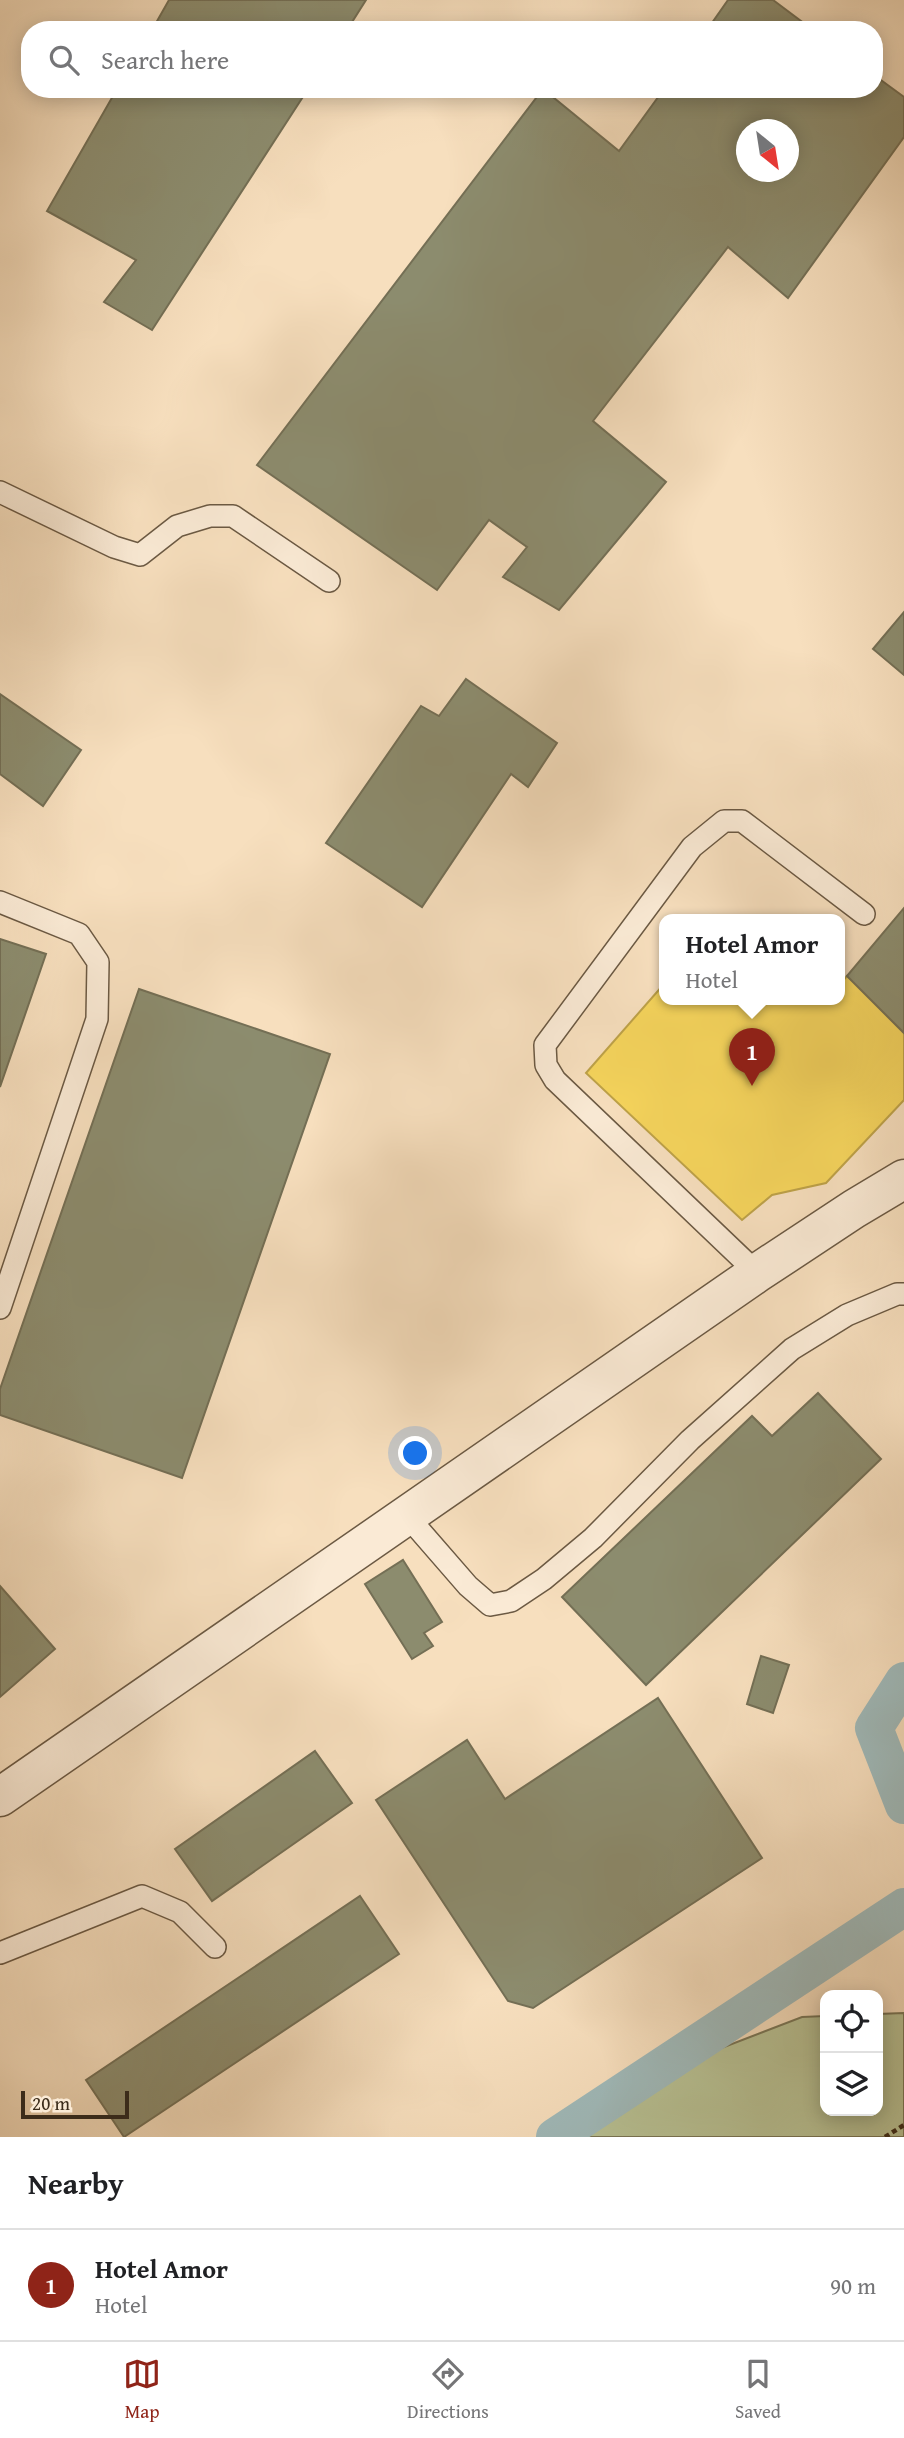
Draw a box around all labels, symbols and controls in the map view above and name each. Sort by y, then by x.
search box [21,21,883,98]
text: Search here [101,40,229,79]
icon: search [45,41,83,79]
north arrow [736,119,799,182]
popup [659,914,845,1005]
text: Hotel Amor [686,924,818,963]
text: Hotel [686,963,738,996]
pin: 1 [729,1028,775,1086]
your location [398,1436,432,1470]
map controls [820,1990,883,2116]
button: locate [820,1990,883,2053]
button: layers [820,2053,883,2116]
scale bar [21,2088,130,2120]
text: 20 m [32,2089,70,2117]
text: Nearby [28,2161,124,2205]
text: Hotel Amor [95,2249,228,2288]
text: 1 [45,2269,57,2302]
text: 90 m [830,2269,876,2302]
text: Hotel [95,2288,147,2321]
tab: Map [123,2355,161,2425]
tab: Directions [407,2355,489,2425]
tab: Saved [735,2355,781,2425]

